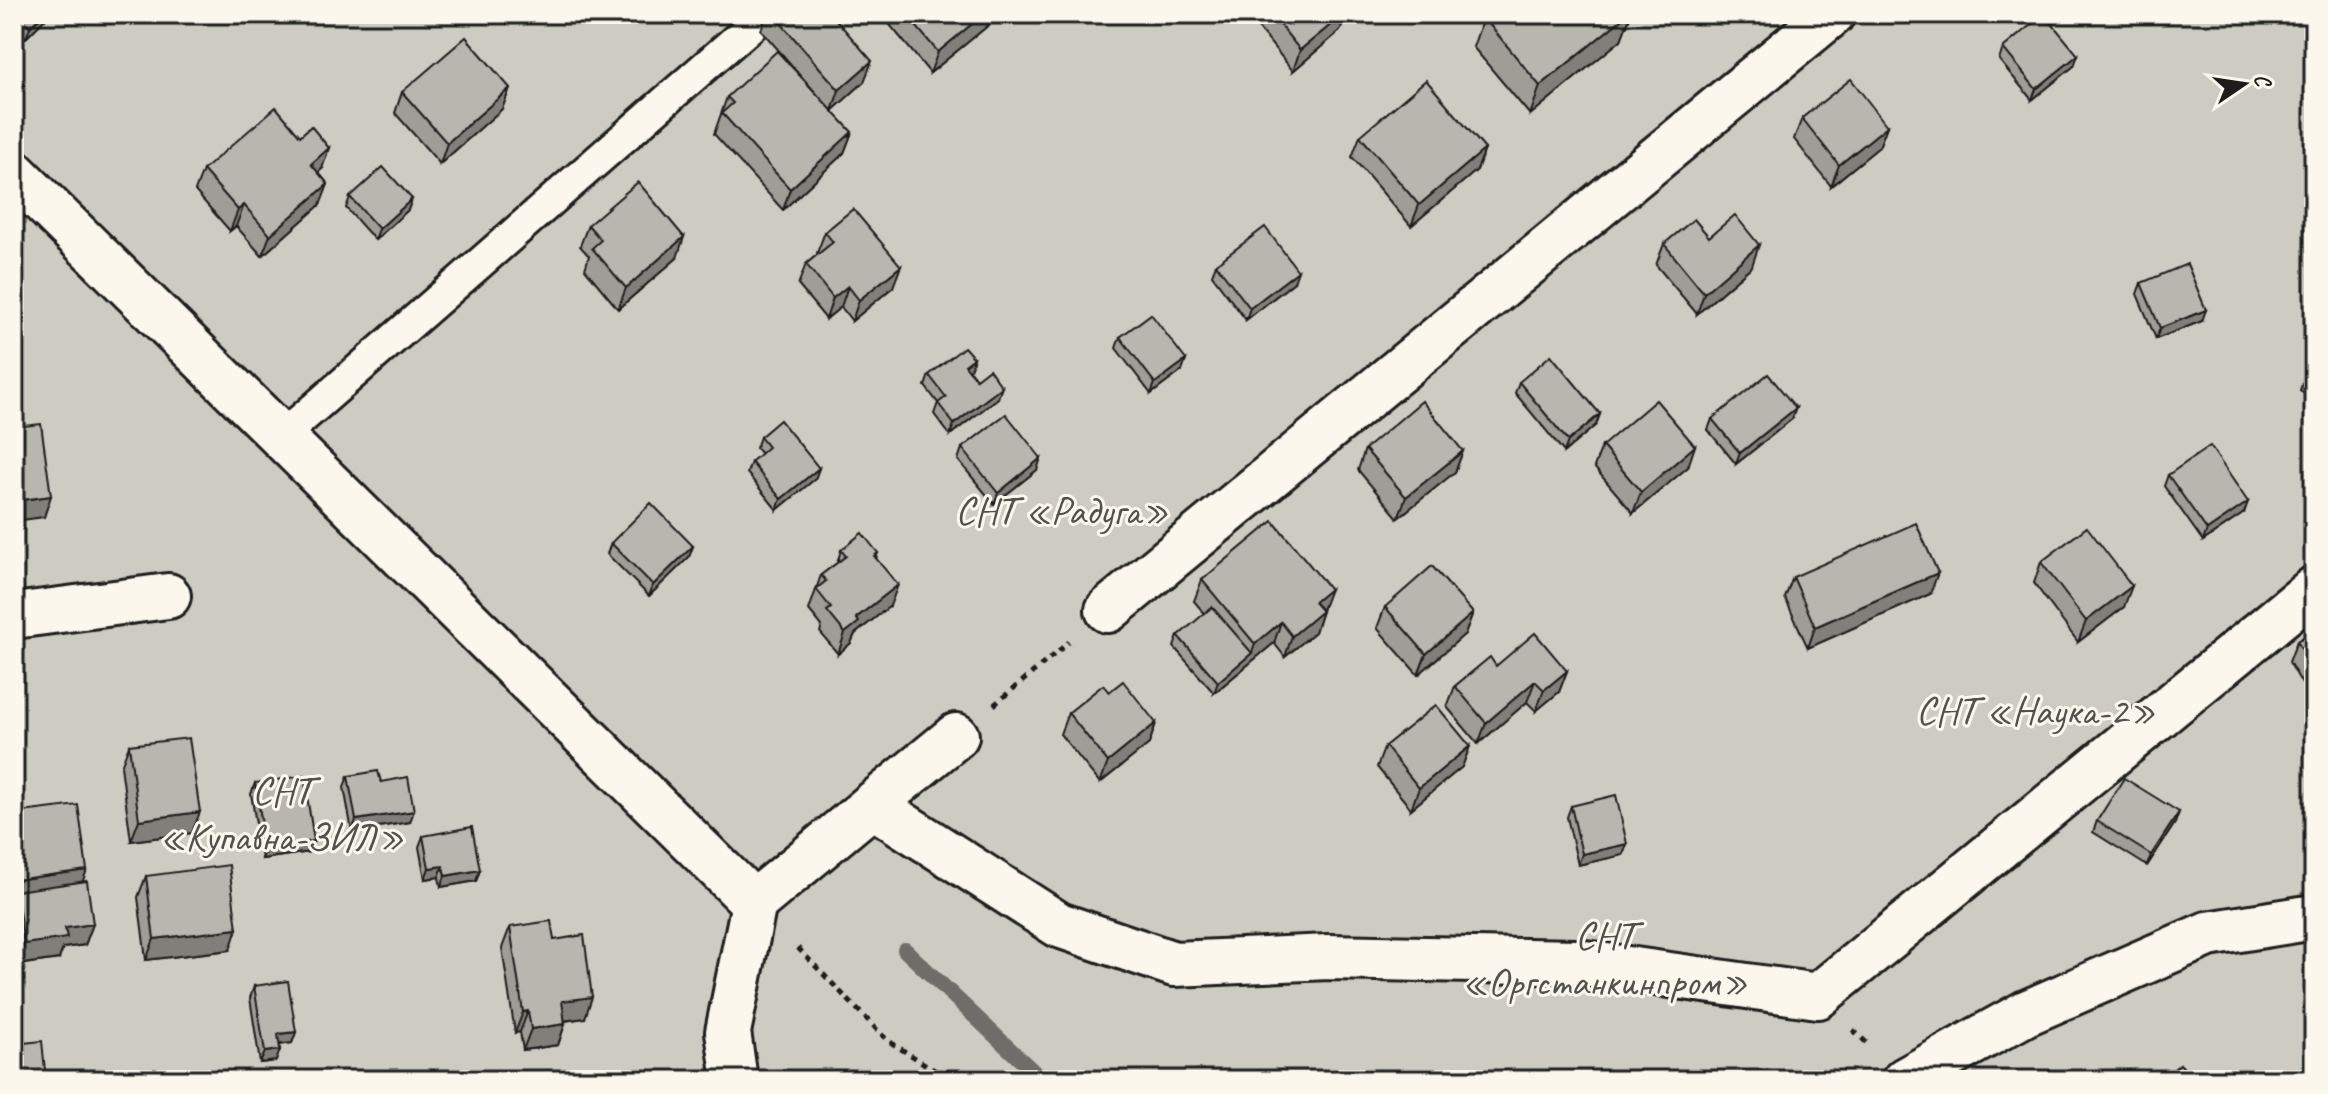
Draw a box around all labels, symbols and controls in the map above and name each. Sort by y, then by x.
north arrow [2204,44,2284,124]
text: С [2248,71,2278,91]
park label: СНТ «Радуга» [955,486,1169,536]
park label: СНТ «Наука-2» [1916,686,2156,736]
park label: СНТ «Купавна-ЗИЛ» [160,766,404,862]
park label: СНТ «Оргстанкинпром» [1462,911,1748,1007]

